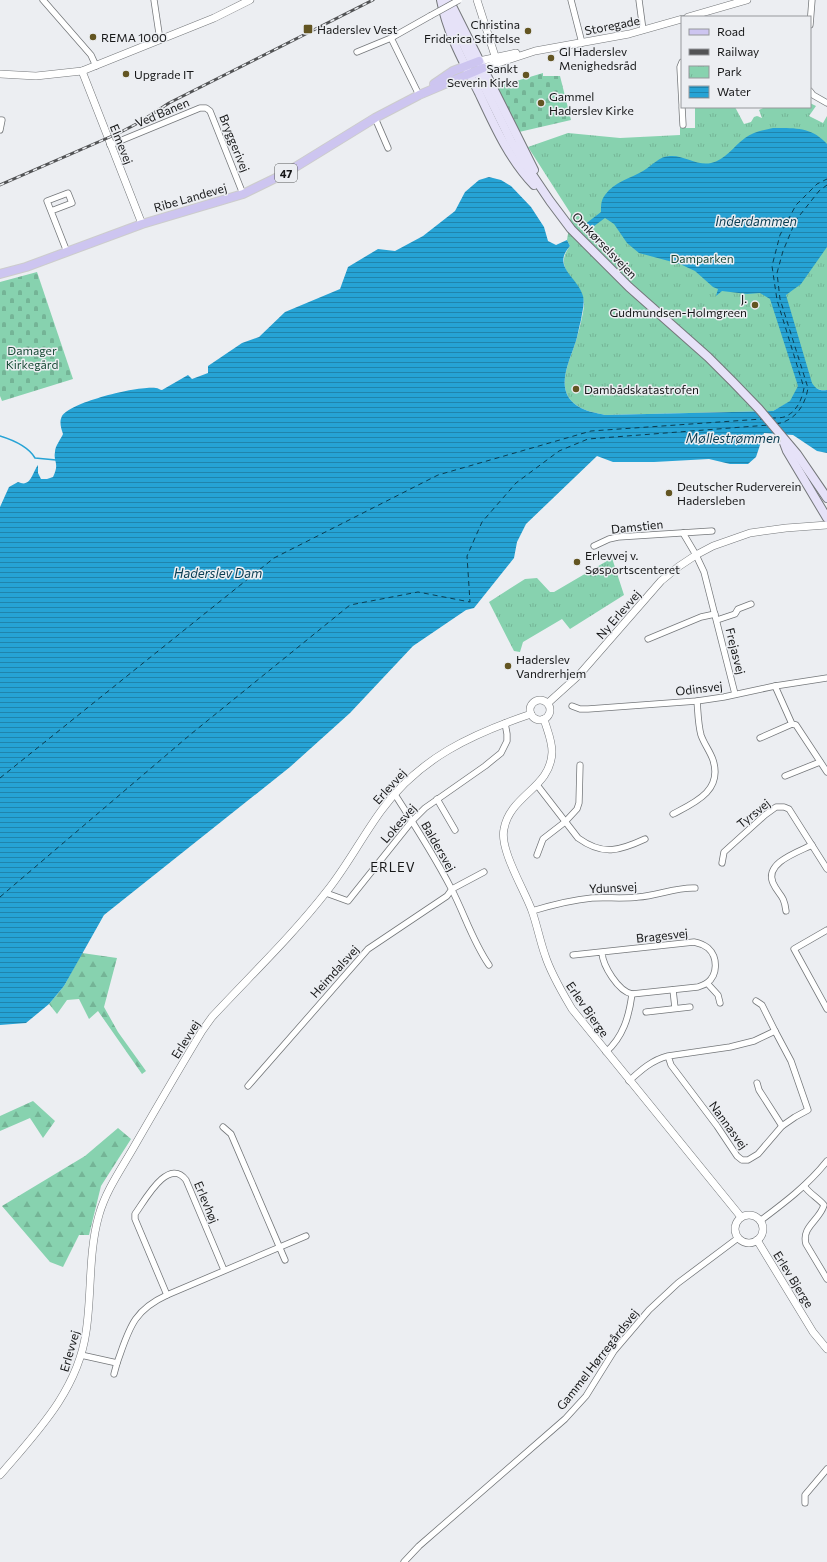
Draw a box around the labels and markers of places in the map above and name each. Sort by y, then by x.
place label: Christina Friderica Stiftelse [424,17,520,45]
place label: Haderslev Vest [317,22,397,36]
marker: Haderslev Vest [302,23,314,35]
marker: Christina Friderica Stiftelse [523,26,533,36]
place label: REMA 1000 [101,30,167,44]
marker: REMA 1000 [88,32,98,42]
place label: Gl Haderslev Menighedsråd [559,44,637,72]
marker: Gl Haderslev Menighedsråd [546,53,556,63]
place label: Sankt Severin Kirke [447,61,518,89]
place label: Upgrade IT [134,67,194,81]
marker: Upgrade IT [121,69,131,79]
marker: Sankt Severin Kirke [521,70,531,80]
place label: Gammel Haderslev Kirke [549,89,634,117]
marker: Gammel Haderslev Kirke [536,98,546,108]
place label: J. Gudmundsen-Holmgreen [610,291,747,319]
marker: J. Gudmundsen-Holmgreen [750,300,760,310]
place label: Dambådskatastrofen [584,382,699,396]
marker: Dambådskatastrofen [571,384,581,394]
place label: Deutscher Ruderverein Hadersleben [677,479,801,507]
marker: Deutscher Ruderverein Hadersleben [664,488,674,498]
place label: Erlevvej v. Søsportscenteret [585,548,680,576]
marker: Erlevvej v. Søsportscenteret [572,557,582,567]
place label: Haderslev Vandrerhjem [516,652,586,680]
marker: Haderslev Vandrerhjem [503,661,513,671]

